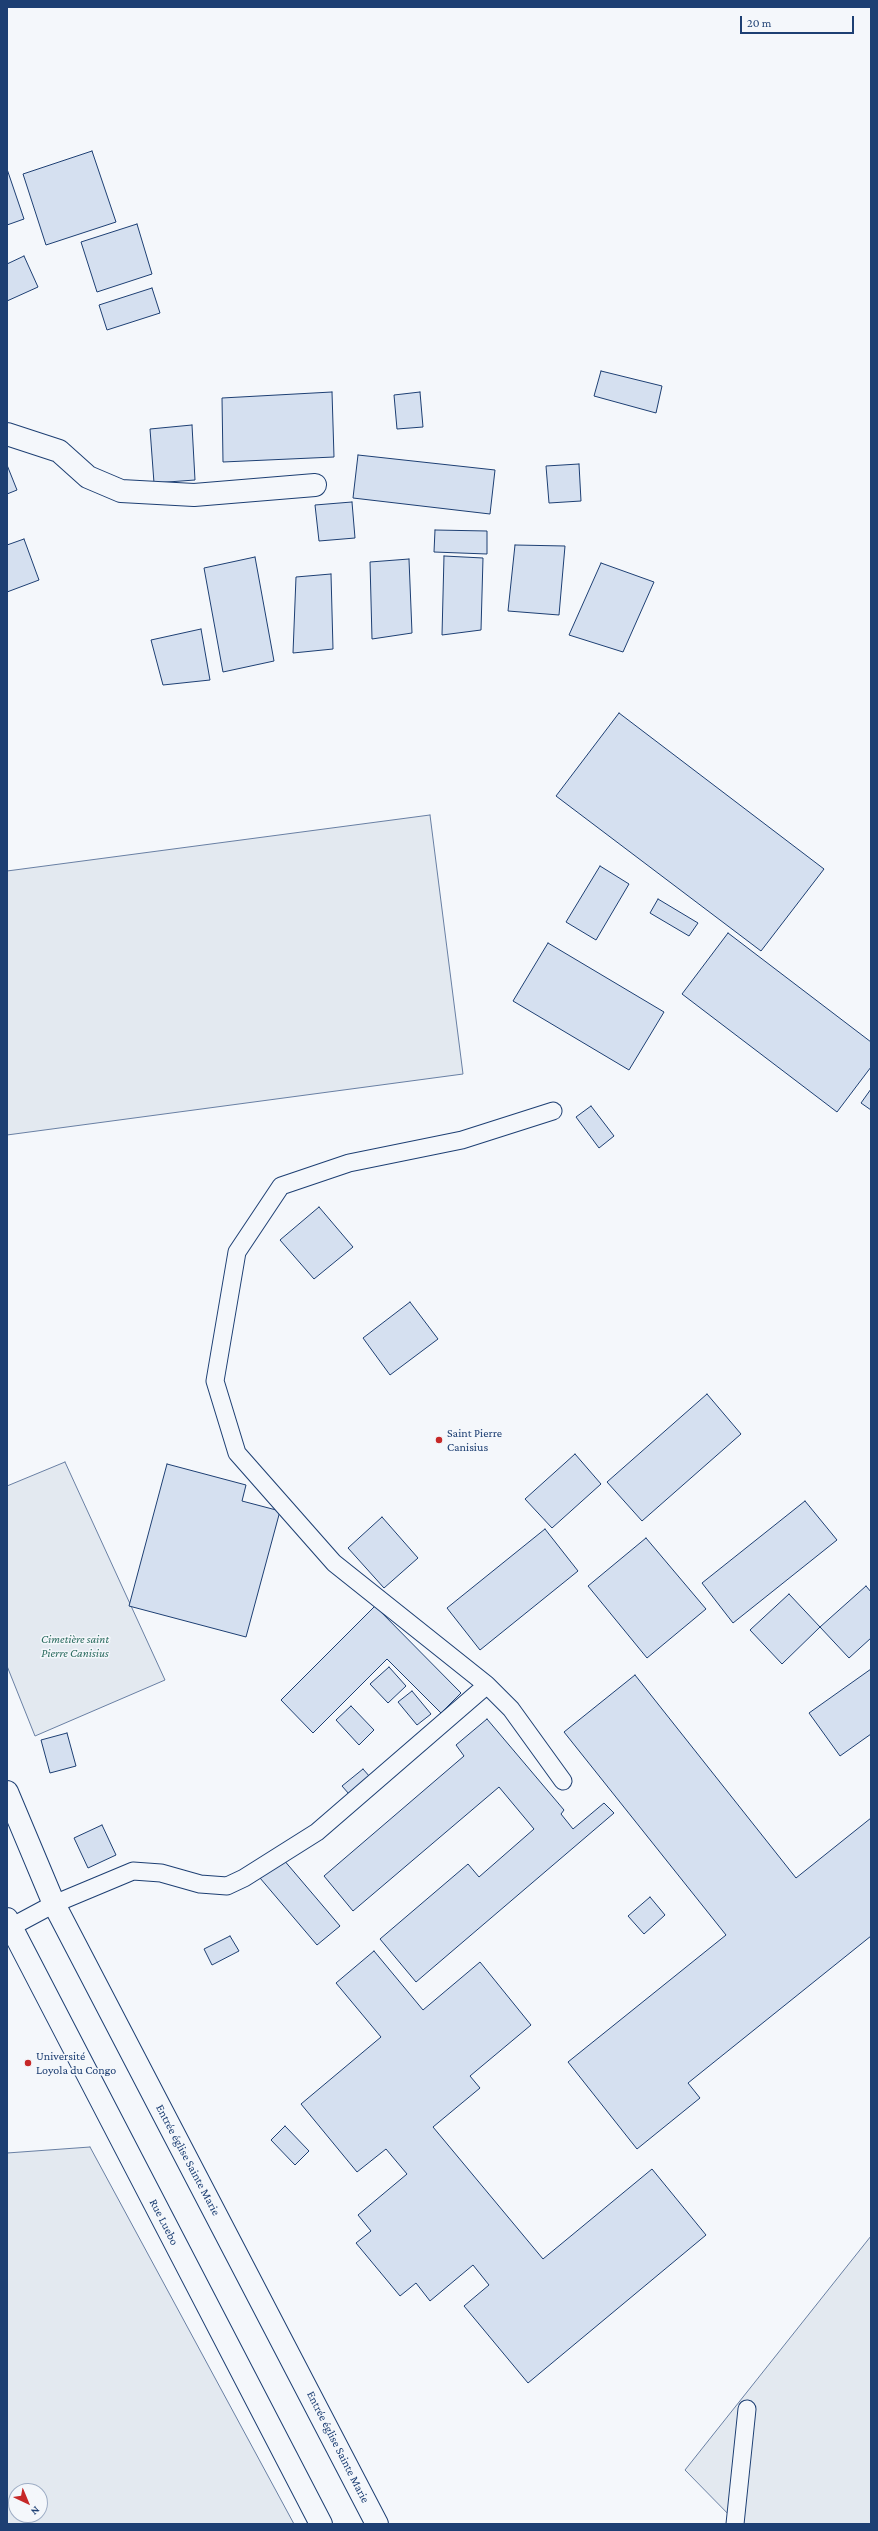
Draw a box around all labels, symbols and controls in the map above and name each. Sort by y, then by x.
scale bar [742,8,856,34]
text: 20 m [747,16,771,30]
place label: Saint Pierre Canisius [447,1426,502,1454]
marker: Saint Pierre Canisius [434,1435,444,1445]
park label: Cimetière saint Pierre Canisius [41,1632,109,1660]
place label: Université Loyola du Congo [36,2049,116,2077]
marker: Université Loyola du Congo [23,2058,33,2068]
street label: Entrée église Sainte Marie [153,2102,223,2218]
street label: Rue Luebo [146,2196,182,2248]
street label: Entrée église Sainte Marie [304,2389,372,2505]
north arrow [8,2483,48,2523]
text: N [29,2504,43,2518]

